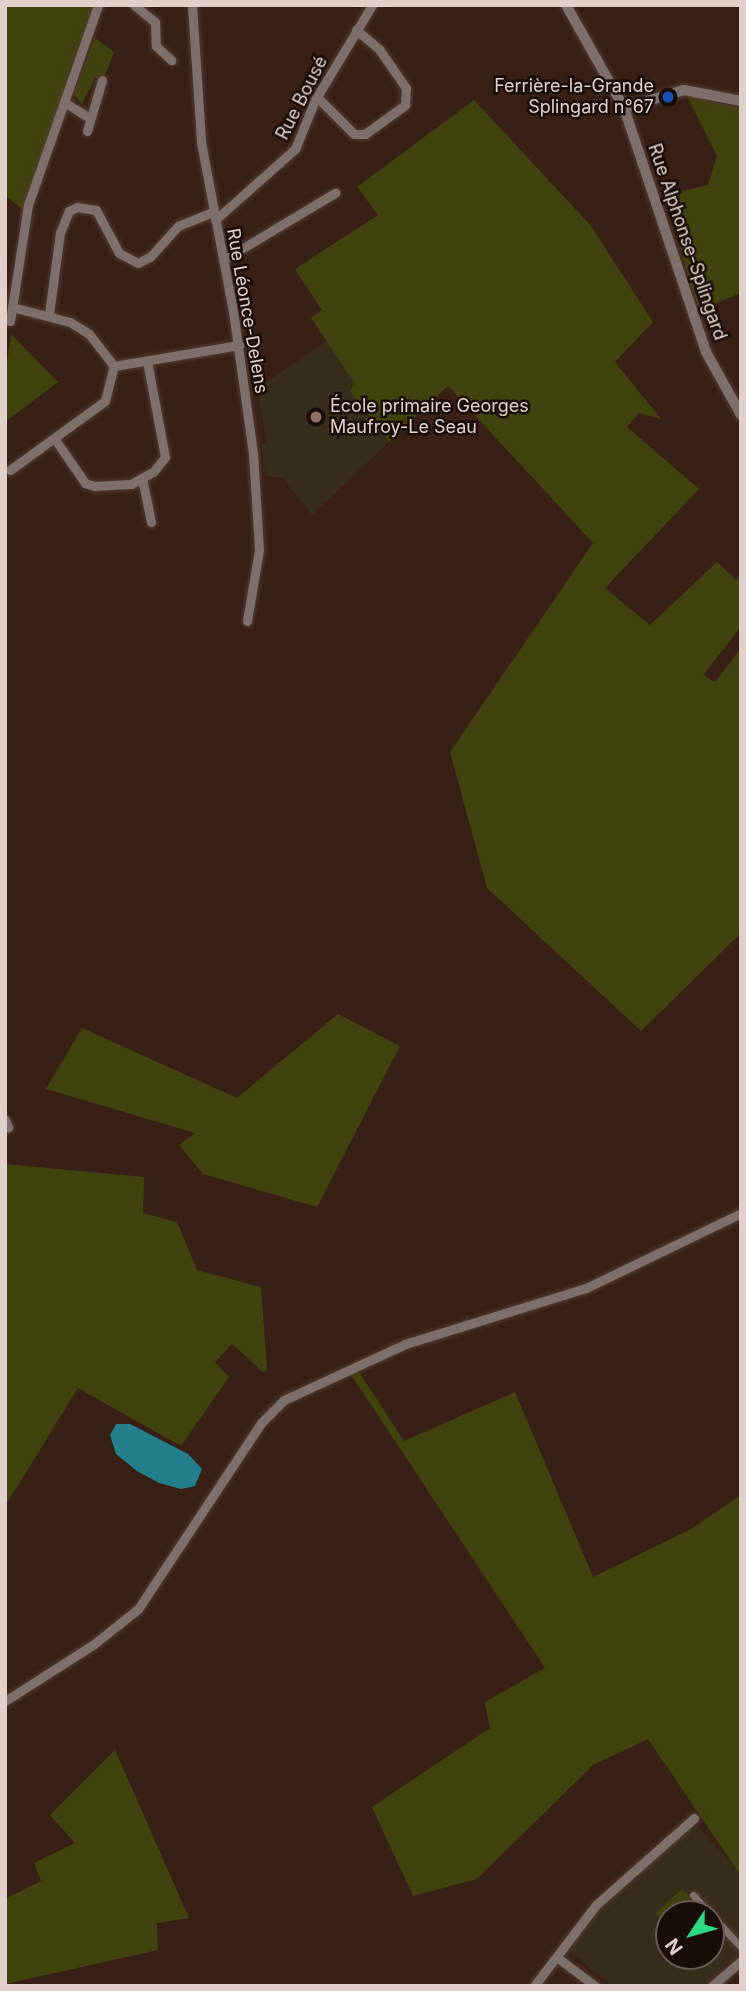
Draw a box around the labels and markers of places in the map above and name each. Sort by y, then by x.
place label: Ferrière-la-Grande Splingard n°67 [494,76,654,119]
marker: Ferrière-la-Grande Splingard n°67 [660,89,676,105]
place label: École primaire Georges Maufroy-Le Seau [330,396,529,438]
marker: École primaire Georges Maufroy-Le Seau [308,409,324,425]

